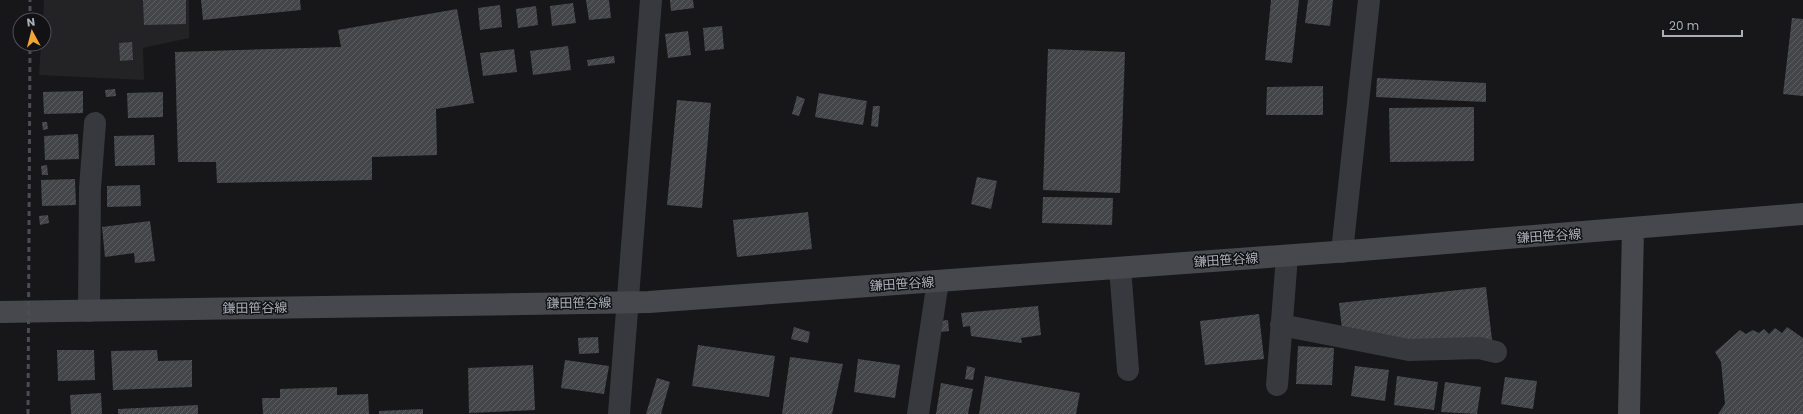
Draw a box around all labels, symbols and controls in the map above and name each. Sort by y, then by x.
north arrow [12,12,52,52]
scale bar [1663,12,1742,38]
text: N [26,14,36,31]
text: 20 m [1669,17,1699,34]
street label: 鎌田笹谷線 [1516,224,1582,248]
street label: 鎌田笹谷線 [1193,248,1259,272]
street label: 鎌田笹谷線 [869,272,935,296]
street label: 鎌田笹谷線 [546,293,612,313]
street label: 鎌田笹谷線 [222,298,288,318]

